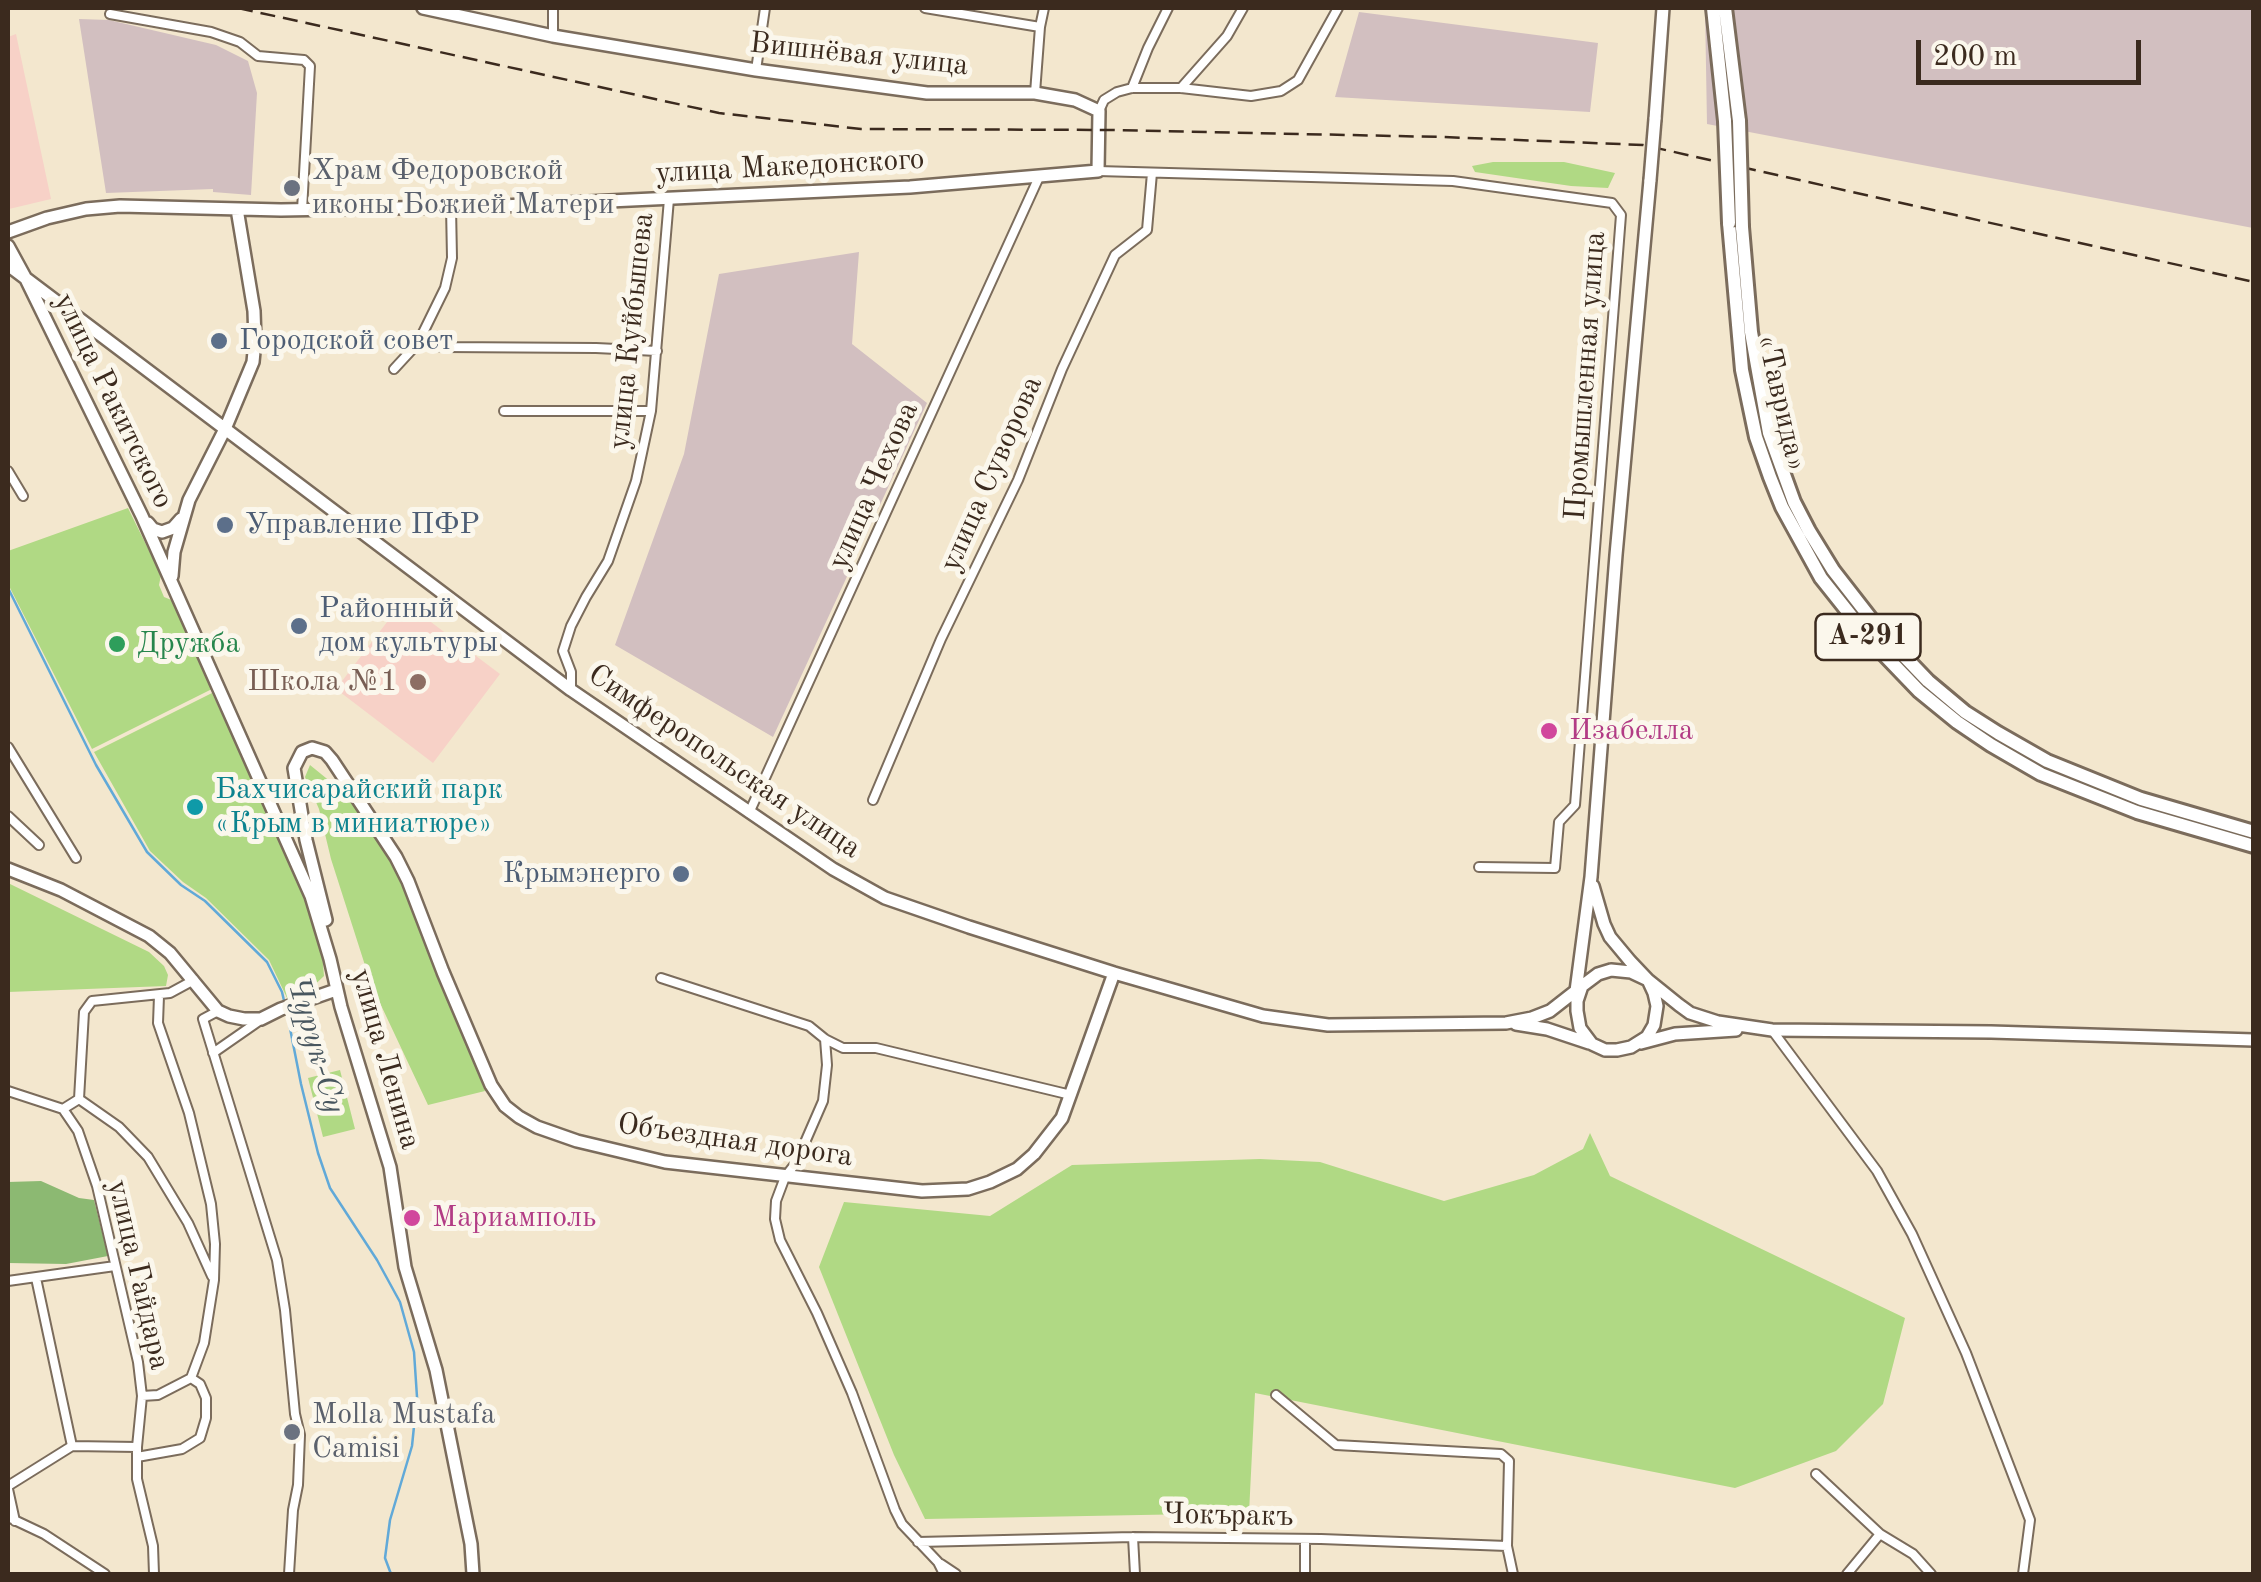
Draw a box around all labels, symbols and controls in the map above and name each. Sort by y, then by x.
scale bar [1921,20,2146,82]
street label: Вишнёвая улица [748,26,970,84]
text: 200 m [1933,42,2017,72]
street label: улица Македонского [655,142,925,192]
place label: Xрам Федоровской иконы Божией Матери [312,153,614,224]
marker: Xрам Федоровской иконы Божией Матери [281,177,303,199]
street label: улица Куйбышева [602,211,662,451]
street label: Промышленная улица [1558,230,1614,522]
street label: улица Ракитского [45,287,181,515]
place label: Городской совет [239,323,453,359]
marker: Городской совет [208,330,230,352]
street label: «Таврида» [1748,331,1814,475]
street label: улица Суворова [933,371,1051,577]
street label: улица Чехова [821,397,927,575]
place label: Управление ПФР [245,507,480,543]
marker: Управление ПФР [214,514,236,536]
place label: Районный дом культуры [319,591,498,662]
road number: А-291 [1816,614,1920,660]
marker: Районный дом культуры [288,615,310,637]
place label: Дружба [137,626,240,662]
marker: Дружба [106,633,128,655]
street label: Симферопольская улица [581,657,867,867]
place label: Школа №1 [247,664,398,700]
marker: Школа №1 [407,671,429,693]
place label: Изабелла [1569,713,1694,749]
marker: Изабелла [1538,720,1560,742]
place label: Бахчисарайский парк «Крым в миниатюре» [215,772,503,842]
marker: Бахчисарайский парк «Крым в миниатюре» [184,796,206,818]
place label: Крымэнерго [502,856,661,892]
marker: Крымэнерго [670,863,692,885]
street label: улица Ленина [342,965,428,1153]
water label: Чурук-Су [277,972,353,1118]
street label: Объездная дорога [615,1107,855,1175]
street label: улица Гайдара [99,1177,177,1373]
place label: Мариамполь [432,1200,596,1236]
marker: Мариамполь [401,1207,423,1229]
place label: Molla Mustafa Camisi [312,1397,496,1468]
marker: Molla Mustafa Camisi [281,1421,303,1443]
street label: Чокъракъ [1162,1497,1294,1535]

